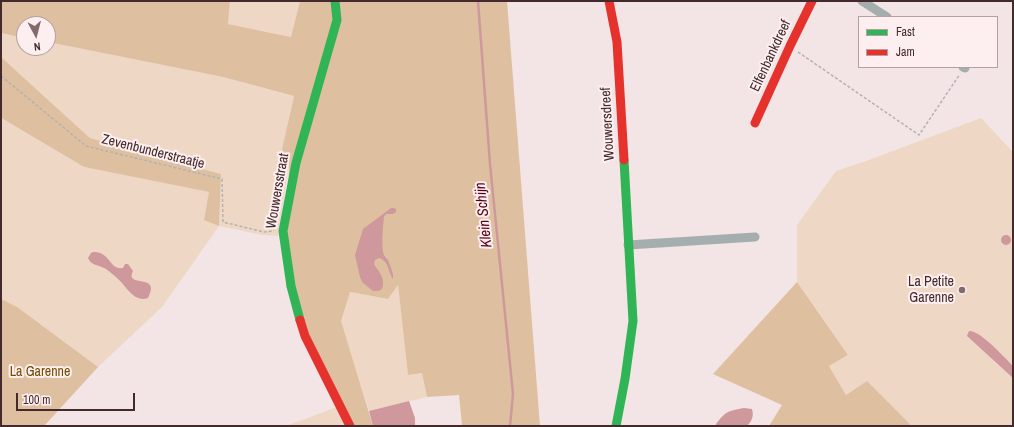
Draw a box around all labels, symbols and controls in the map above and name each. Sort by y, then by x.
north arrow [16,16,56,56]
legend [858,16,998,68]
street label: Elfenbankdreef [747,17,795,95]
text: Fast [896,24,915,40]
text: N [33,40,41,54]
text: Jam [896,44,915,60]
street label: Wouwersdreef [598,87,618,161]
street label: Zevenbunderstraatje [100,131,206,173]
street label: Wouwersstraat [263,152,293,230]
water label: Klein Schijn [472,181,496,249]
place label: La Petite Garenne [908,274,954,306]
marker: La Petite Garenne [957,285,967,295]
park label: La Garenne [10,364,70,380]
scale bar [18,385,137,411]
text: 100 m [23,392,50,408]

